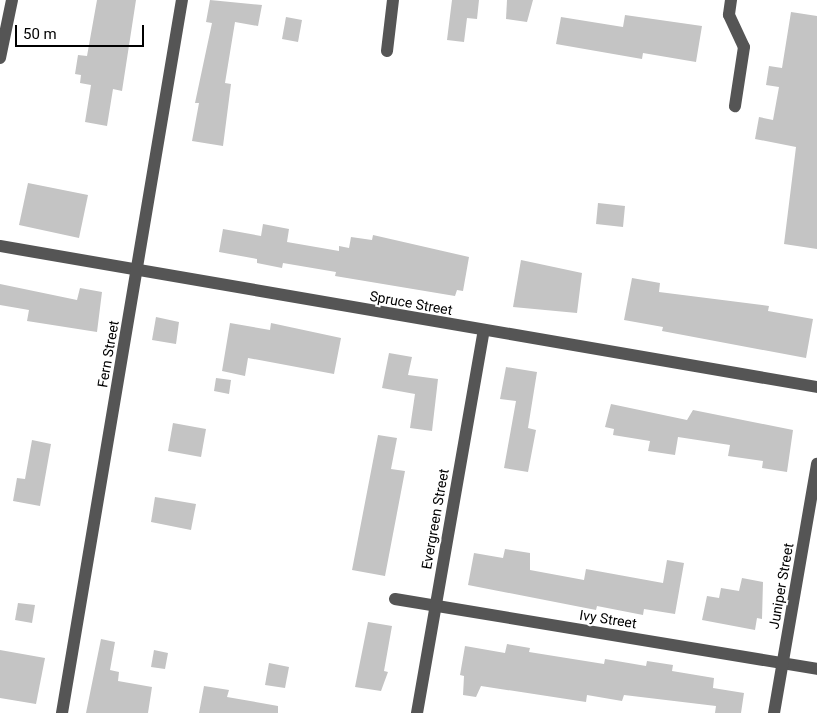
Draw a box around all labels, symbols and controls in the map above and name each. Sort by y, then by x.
scale bar [18,15,146,47]
text: 50 m [23,25,57,43]
street label: Spruce Street [368,287,454,319]
street label: Fern Street [94,319,122,389]
street label: Evergreen Street [418,467,452,571]
street label: Juniper Street [765,542,797,630]
street label: Ivy Street [578,606,638,632]

